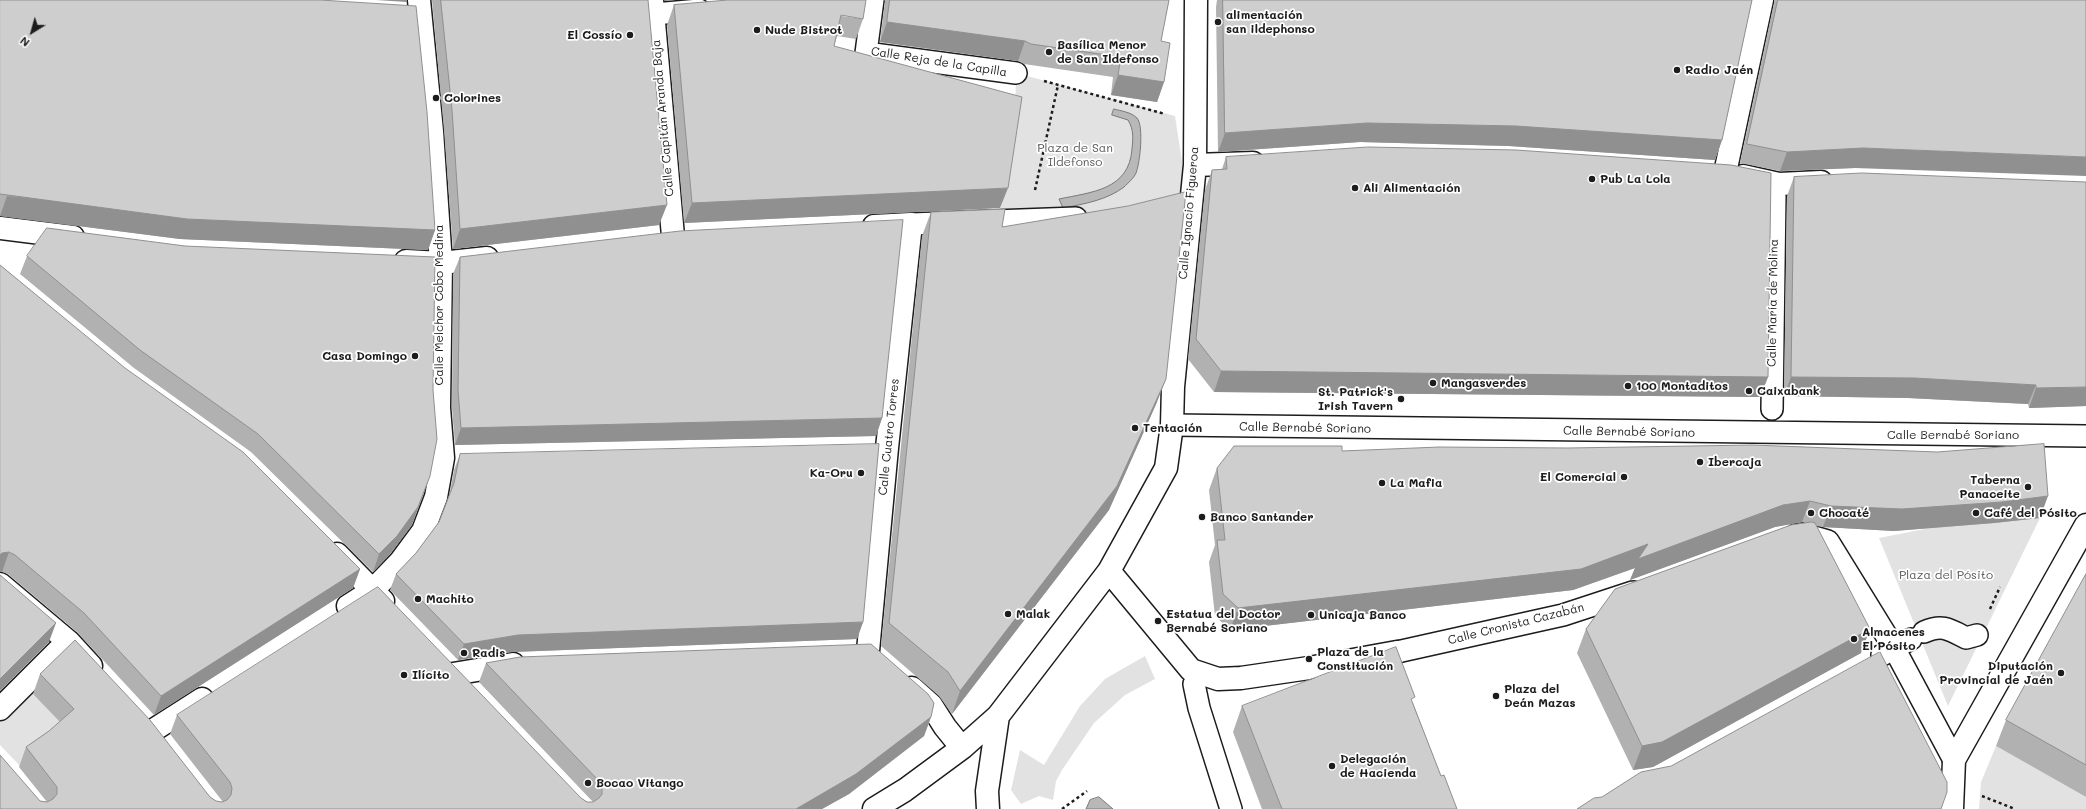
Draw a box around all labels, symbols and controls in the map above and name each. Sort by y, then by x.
place label: alimentación san ildephonso [1226,8,1315,36]
north arrow [12,12,52,52]
marker: alimentación san ildephonso [1213,17,1223,27]
place label: Nude Bistrot [765,23,842,37]
marker: Nude Bistrot [752,25,762,35]
place label: El Cossío [567,28,622,42]
marker: El Cossío [625,30,635,40]
text: N [17,33,32,50]
place label: Basílica Menor de San Ildefonso [1057,38,1159,66]
street label: Calle Capitán Aranda Baja [649,39,677,197]
street label: Calle Reja de la Capilla [870,44,1008,80]
marker: Basílica Menor de San Ildefonso [1044,47,1054,57]
place label: Radio Jaén [1685,63,1753,77]
marker: Radio Jaén [1672,65,1682,75]
place label: Colorines [444,91,501,105]
marker: Colorines [431,93,441,103]
park label: Plaza de San Ildefonso [1037,141,1113,169]
street label: Calle Ignacio Figueroa [1176,146,1202,280]
place label: Pub La Lola [1600,172,1671,186]
marker: Pub La Lola [1587,174,1597,184]
place label: Ali Alimentación [1363,181,1460,195]
marker: Ali Alimentación [1350,183,1360,193]
street label: Calle Melchor Cobo Medina [432,225,446,385]
street label: Calle María de Molina [1765,239,1781,367]
place label: Casa Domingo [322,349,407,363]
marker: Casa Domingo [410,351,420,361]
place label: Mangasverdes [1441,376,1526,390]
street label: Calle Cuatro Torres [876,378,902,496]
marker: Mangasverdes [1428,378,1438,388]
place label: 100 Montaditos [1636,379,1728,393]
marker: 100 Montaditos [1623,381,1633,391]
place label: Caixabank [1757,384,1819,398]
place label: St. Patrick's Irish Tavern [1318,385,1393,413]
marker: Caixabank [1744,386,1754,396]
marker: St. Patrick's Irish Tavern [1396,394,1406,404]
street label: Calle Bernabé Soriano [1239,420,1371,436]
place label: Tentación [1143,421,1202,435]
marker: Tentación [1130,423,1140,433]
street label: Calle Bernabé Soriano [1563,424,1695,440]
street label: Calle Bernabé Soriano [1887,428,2019,442]
place label: Ibercaja [1708,455,1762,469]
marker: Ibercaja [1695,457,1705,467]
place label: Ka-Oru [810,466,853,480]
marker: Ka-Oru [856,468,866,478]
place label: El Comercial [1540,470,1616,484]
marker: El Comercial [1619,472,1629,482]
place label: Taberna Panaceite [1959,473,2020,501]
place label: La Mafia [1390,476,1442,490]
marker: La Mafia [1377,478,1387,488]
marker: Taberna Panaceite [2023,482,2033,492]
place label: Chocaté [1819,506,1869,520]
place label: Café del Pósito [1984,506,2077,520]
marker: Chocaté [1806,508,1816,518]
marker: Café del Pósito [1971,508,1981,518]
place label: Banco Santander [1210,510,1313,524]
marker: Banco Santander [1197,512,1207,522]
park label: Plaza del Pósito [1899,568,1993,582]
place label: Machito [426,592,474,606]
marker: Machito [413,594,423,604]
street label: Calle Cronista Cazabán [1446,600,1586,648]
place label: Malak [1016,607,1050,621]
place label: Estatua del Doctor Bernabé Soriano [1166,607,1281,635]
place label: Unicaja Banco [1319,608,1406,622]
marker: Malak [1003,609,1013,619]
marker: Unicaja Banco [1306,610,1316,620]
marker: Estatua del Doctor Bernabé Soriano [1153,616,1163,626]
place label: Almacenes El Pósito [1862,625,1925,653]
marker: Almacenes El Pósito [1849,634,1859,644]
place label: Plaza de la Constitución [1317,645,1393,673]
place label: Radis [472,646,505,660]
marker: Radis [459,648,469,658]
marker: Plaza de la Constitución [1304,654,1314,664]
place label: Diputación Provincial de Jaén [1939,659,2053,687]
place label: Ilícito [412,668,449,682]
marker: Diputación Provincial de Jaén [2056,668,2066,678]
marker: Ilícito [399,670,409,680]
place label: Plaza del Deán Mazas [1504,682,1576,710]
marker: Plaza del Deán Mazas [1491,691,1501,701]
place label: Delegación de Hacienda [1340,752,1416,780]
marker: Delegación de Hacienda [1327,761,1337,771]
place label: Bocao Vitango [596,776,684,790]
marker: Bocao Vitango [583,778,593,788]

